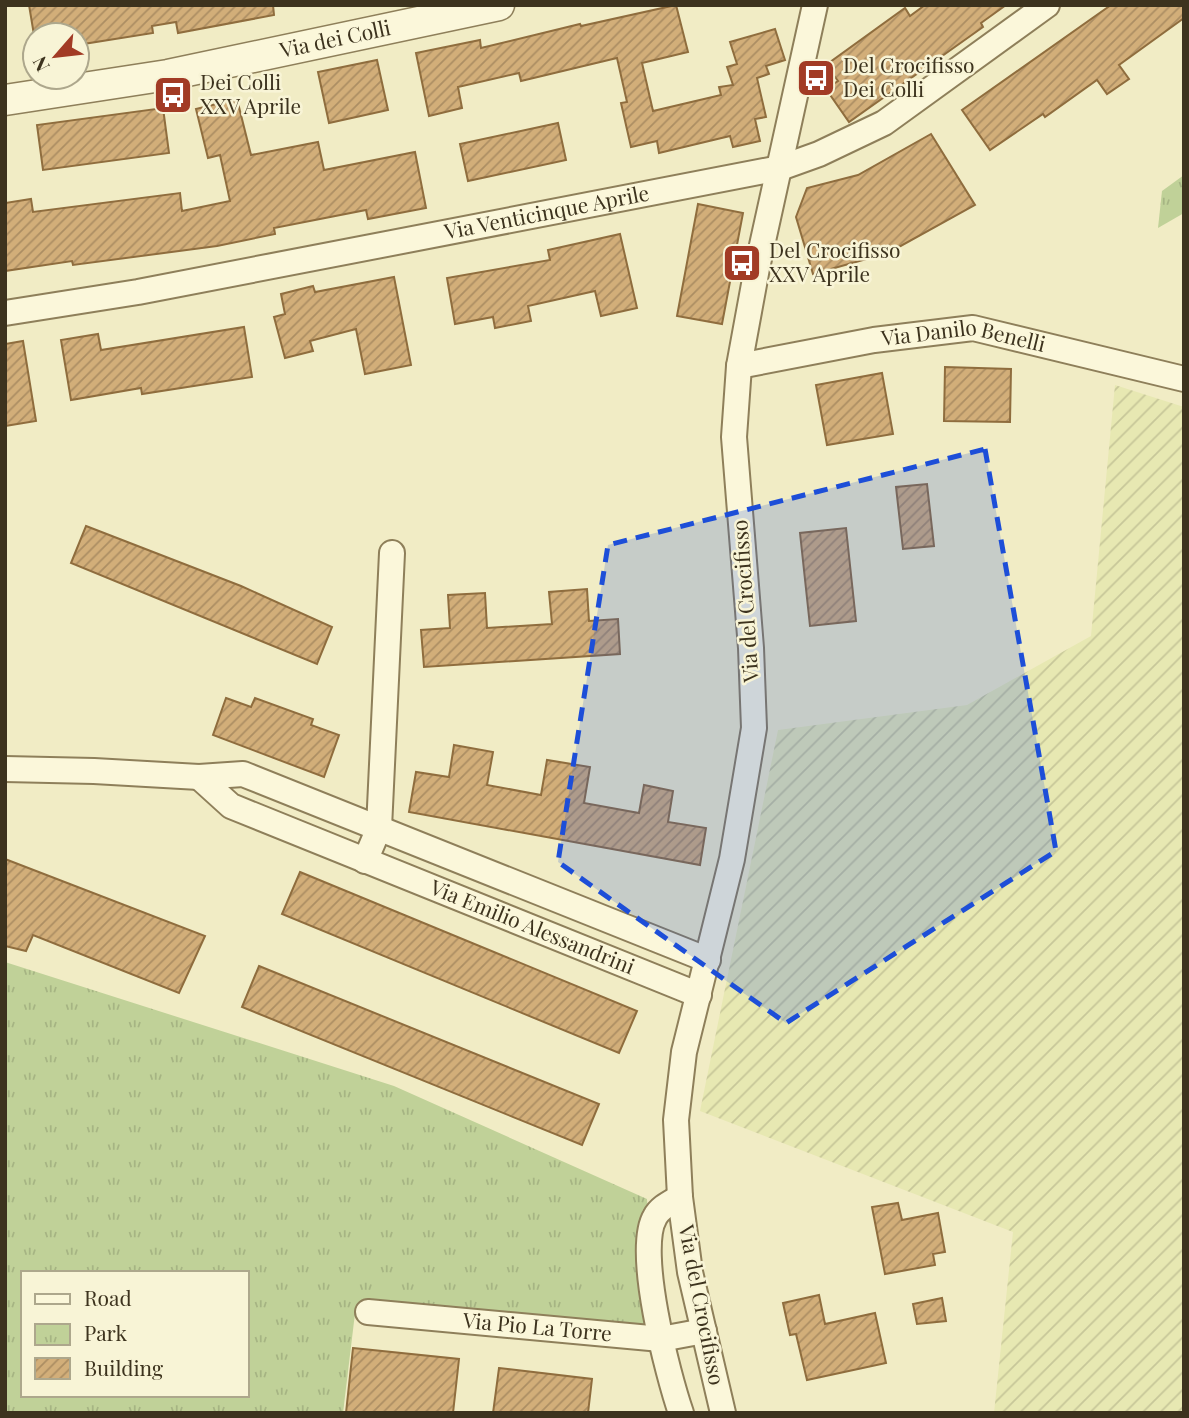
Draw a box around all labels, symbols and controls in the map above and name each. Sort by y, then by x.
street label: Via dei Colli [276,12,393,63]
north arrow [21,21,91,91]
place label: Del Crocifisso Dei Colli [843,50,975,102]
text: N [25,52,55,77]
bus stop icon: Del Crocifisso Dei Colli [795,57,837,99]
place label: Dei Colli XXV Aprile [200,67,301,119]
bus stop icon: Dei Colli XXV Aprile [152,74,194,116]
street label: Via Venticinque Aprile [441,178,651,245]
place label: Del Crocifisso XXV Aprile [769,235,901,287]
bus stop icon: Del Crocifisso XXV Aprile [721,242,763,284]
street label: Via Danilo Benelli [878,312,1049,357]
street label: Via del Crocifisso [724,519,764,684]
street label: Via Emilio Alessandrini [426,872,639,980]
street label: Via del Crocifisso [673,1221,732,1387]
legend [21,1271,248,1397]
text: Road [84,1283,132,1311]
street label: Via Pio La Torre [461,1305,613,1346]
text: Park [84,1318,128,1346]
text: Building [84,1353,163,1381]

